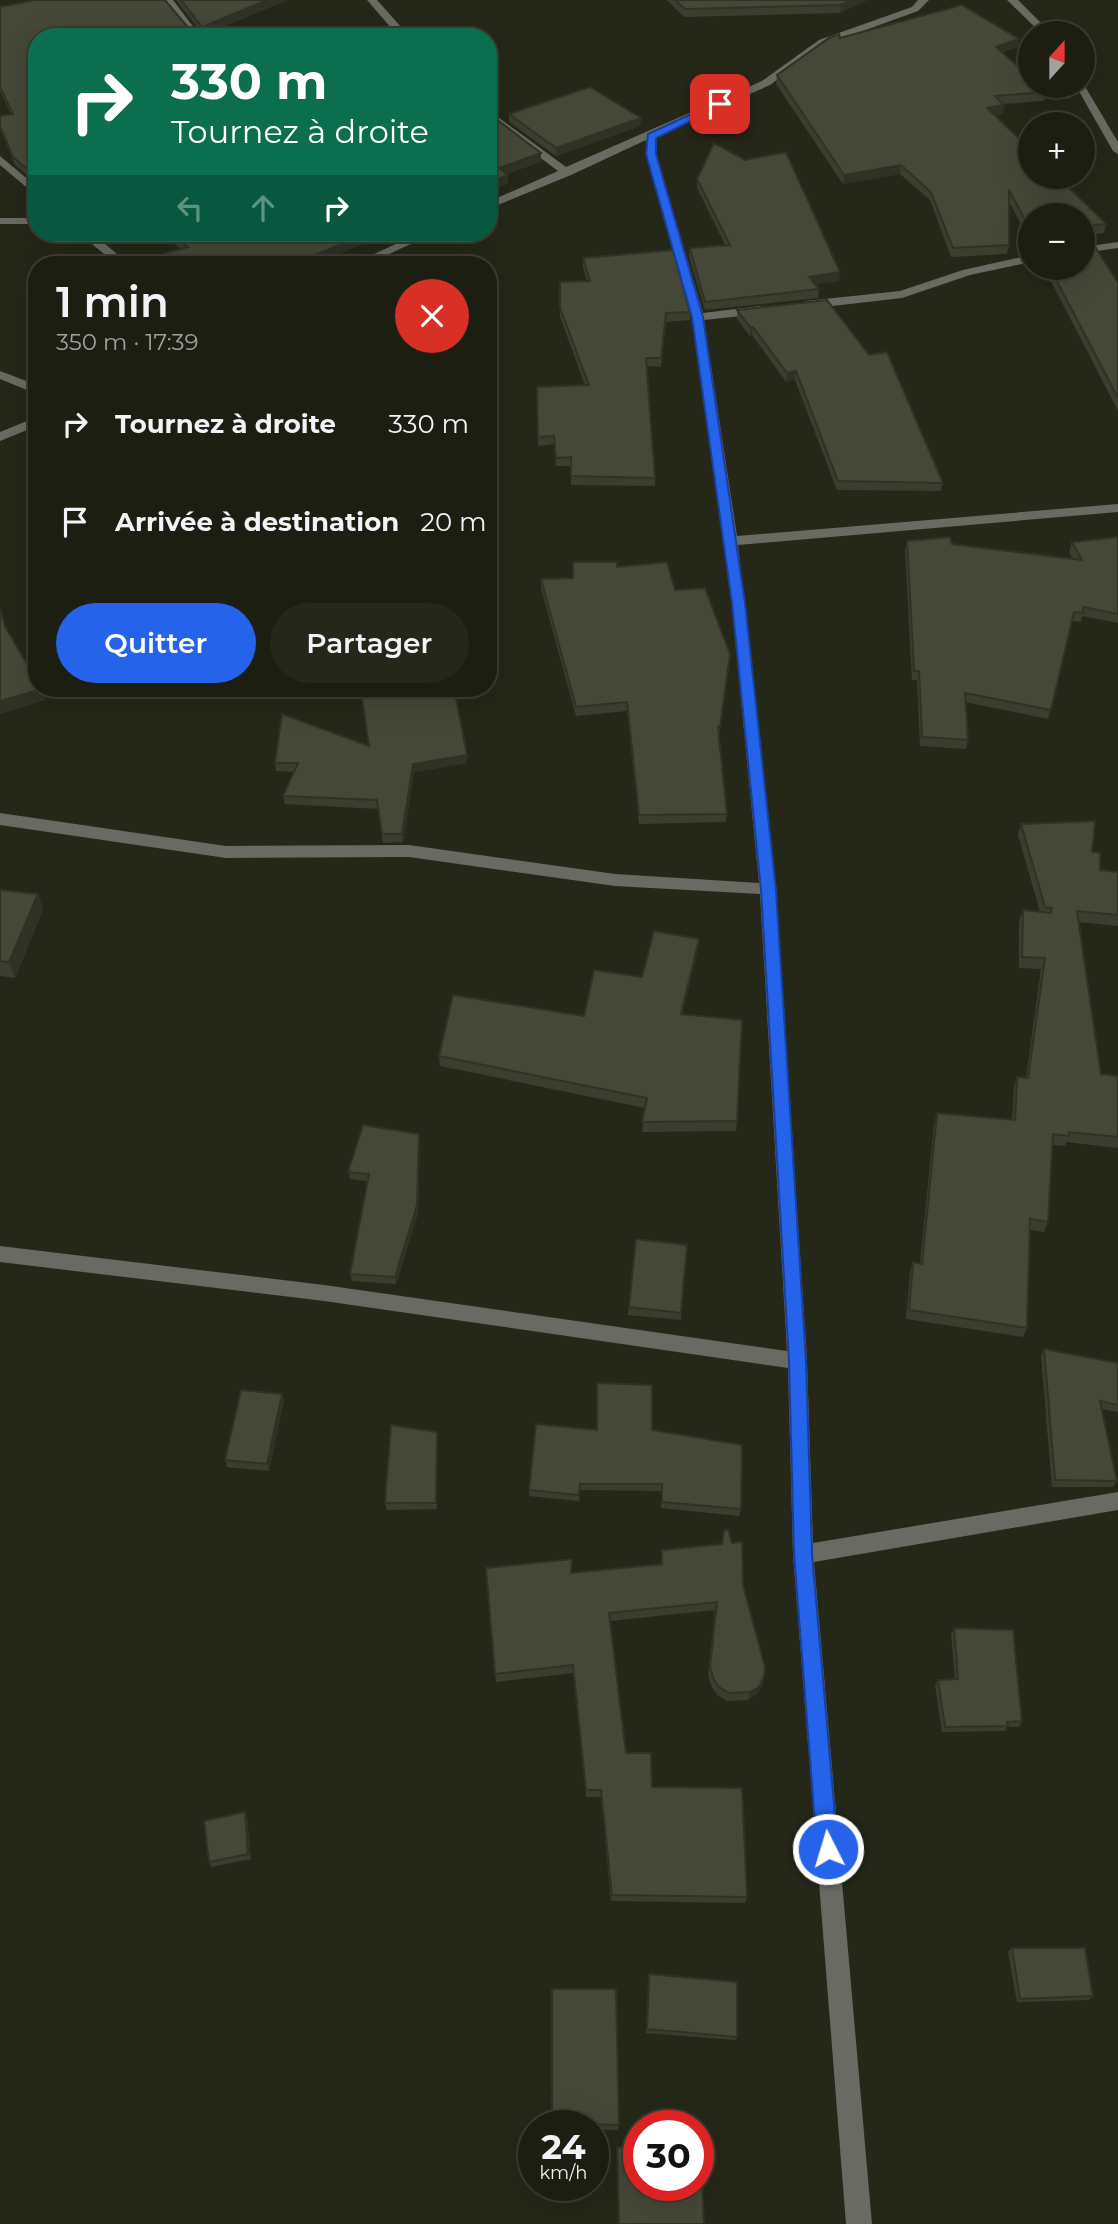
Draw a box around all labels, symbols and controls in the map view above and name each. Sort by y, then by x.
north arrow [1018,21,1096,98]
map controls [1018,21,1095,280]
text: 330 m [171,52,327,111]
icon: right [56,56,147,147]
pin [690,74,750,134]
icon: arrive [701,85,739,123]
text: Tournez à droite [171,112,429,151]
button: + [1018,112,1095,189]
icon: left [171,189,209,227]
icon: ahead [244,189,282,227]
icon: right [317,189,355,227]
button: − [1018,203,1095,280]
text: 1 min [56,276,169,328]
button: close [395,279,469,353]
text: 350 m · 17:39 [56,328,199,356]
icon: right [56,405,94,443]
text: Tournez à droite [115,408,336,440]
text: 330 m [388,408,469,440]
icon: arrive [56,503,94,541]
text: Arrivée à destination [115,506,399,538]
text: 20 m [420,506,487,538]
button: Quitter [56,603,256,683]
button: Partager [270,603,469,683]
position arrow [791,1812,865,1886]
speed limit sign: 30 [623,2110,714,2201]
text: 24 [541,2125,586,2168]
text: km/h [539,2162,588,2184]

